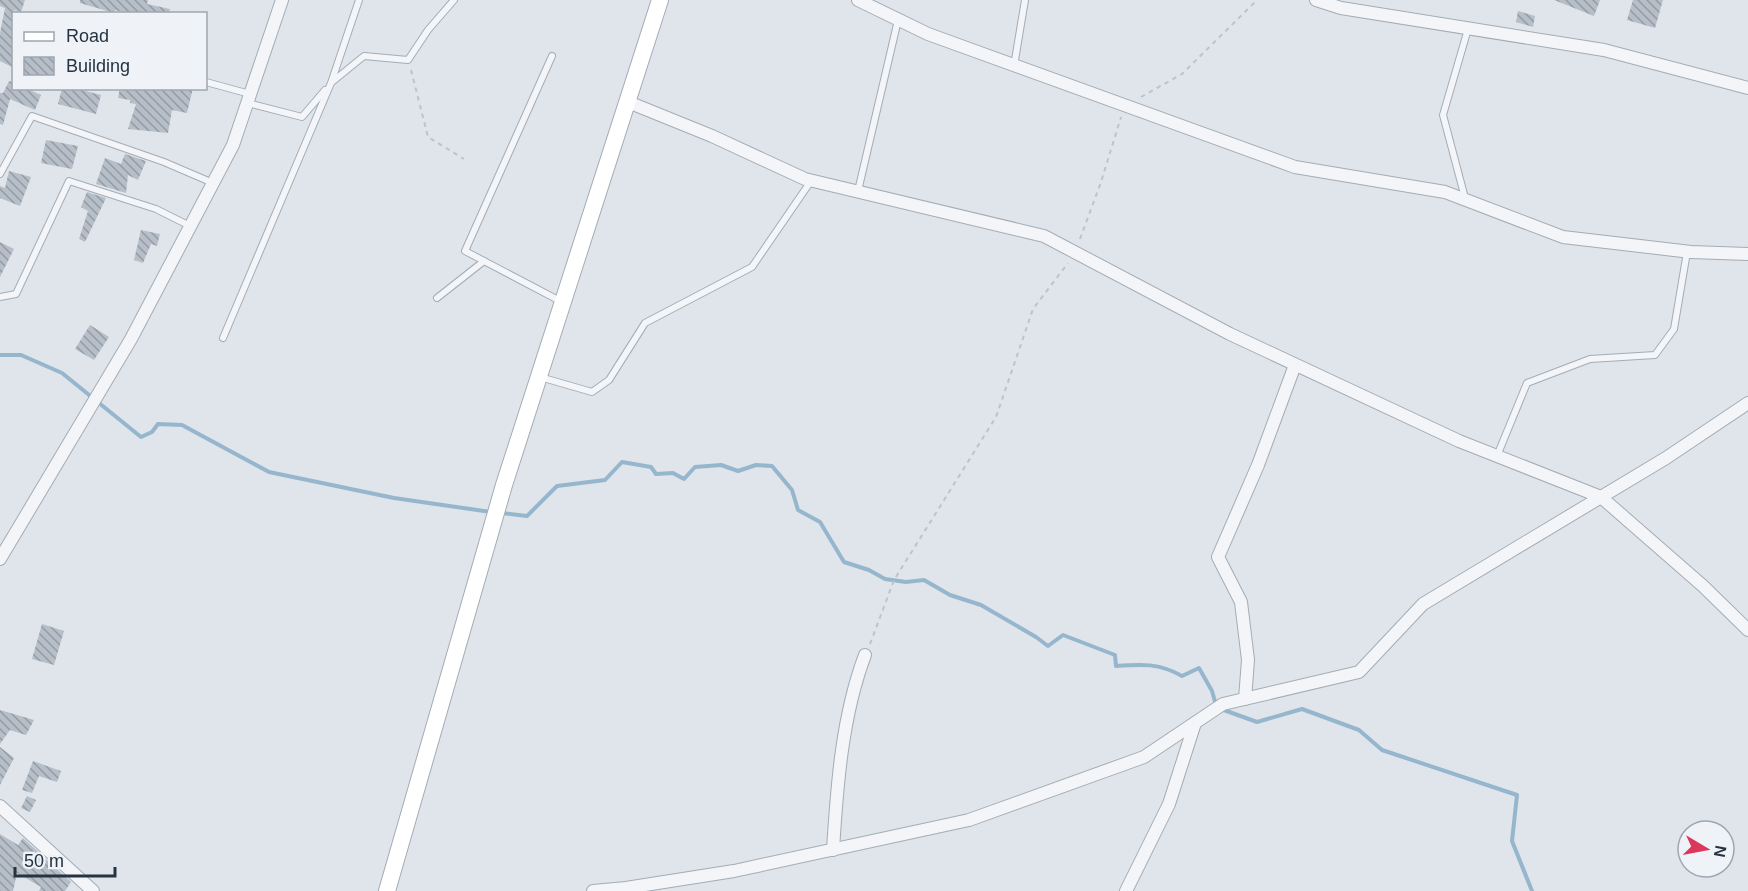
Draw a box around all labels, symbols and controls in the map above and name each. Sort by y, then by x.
legend [12,12,207,90]
text: Road [66,26,109,46]
text: Building [66,56,130,76]
north arrow [1676,819,1736,879]
scale bar [15,840,116,878]
text: N [1711,844,1730,859]
text: 50 m [24,851,64,871]

